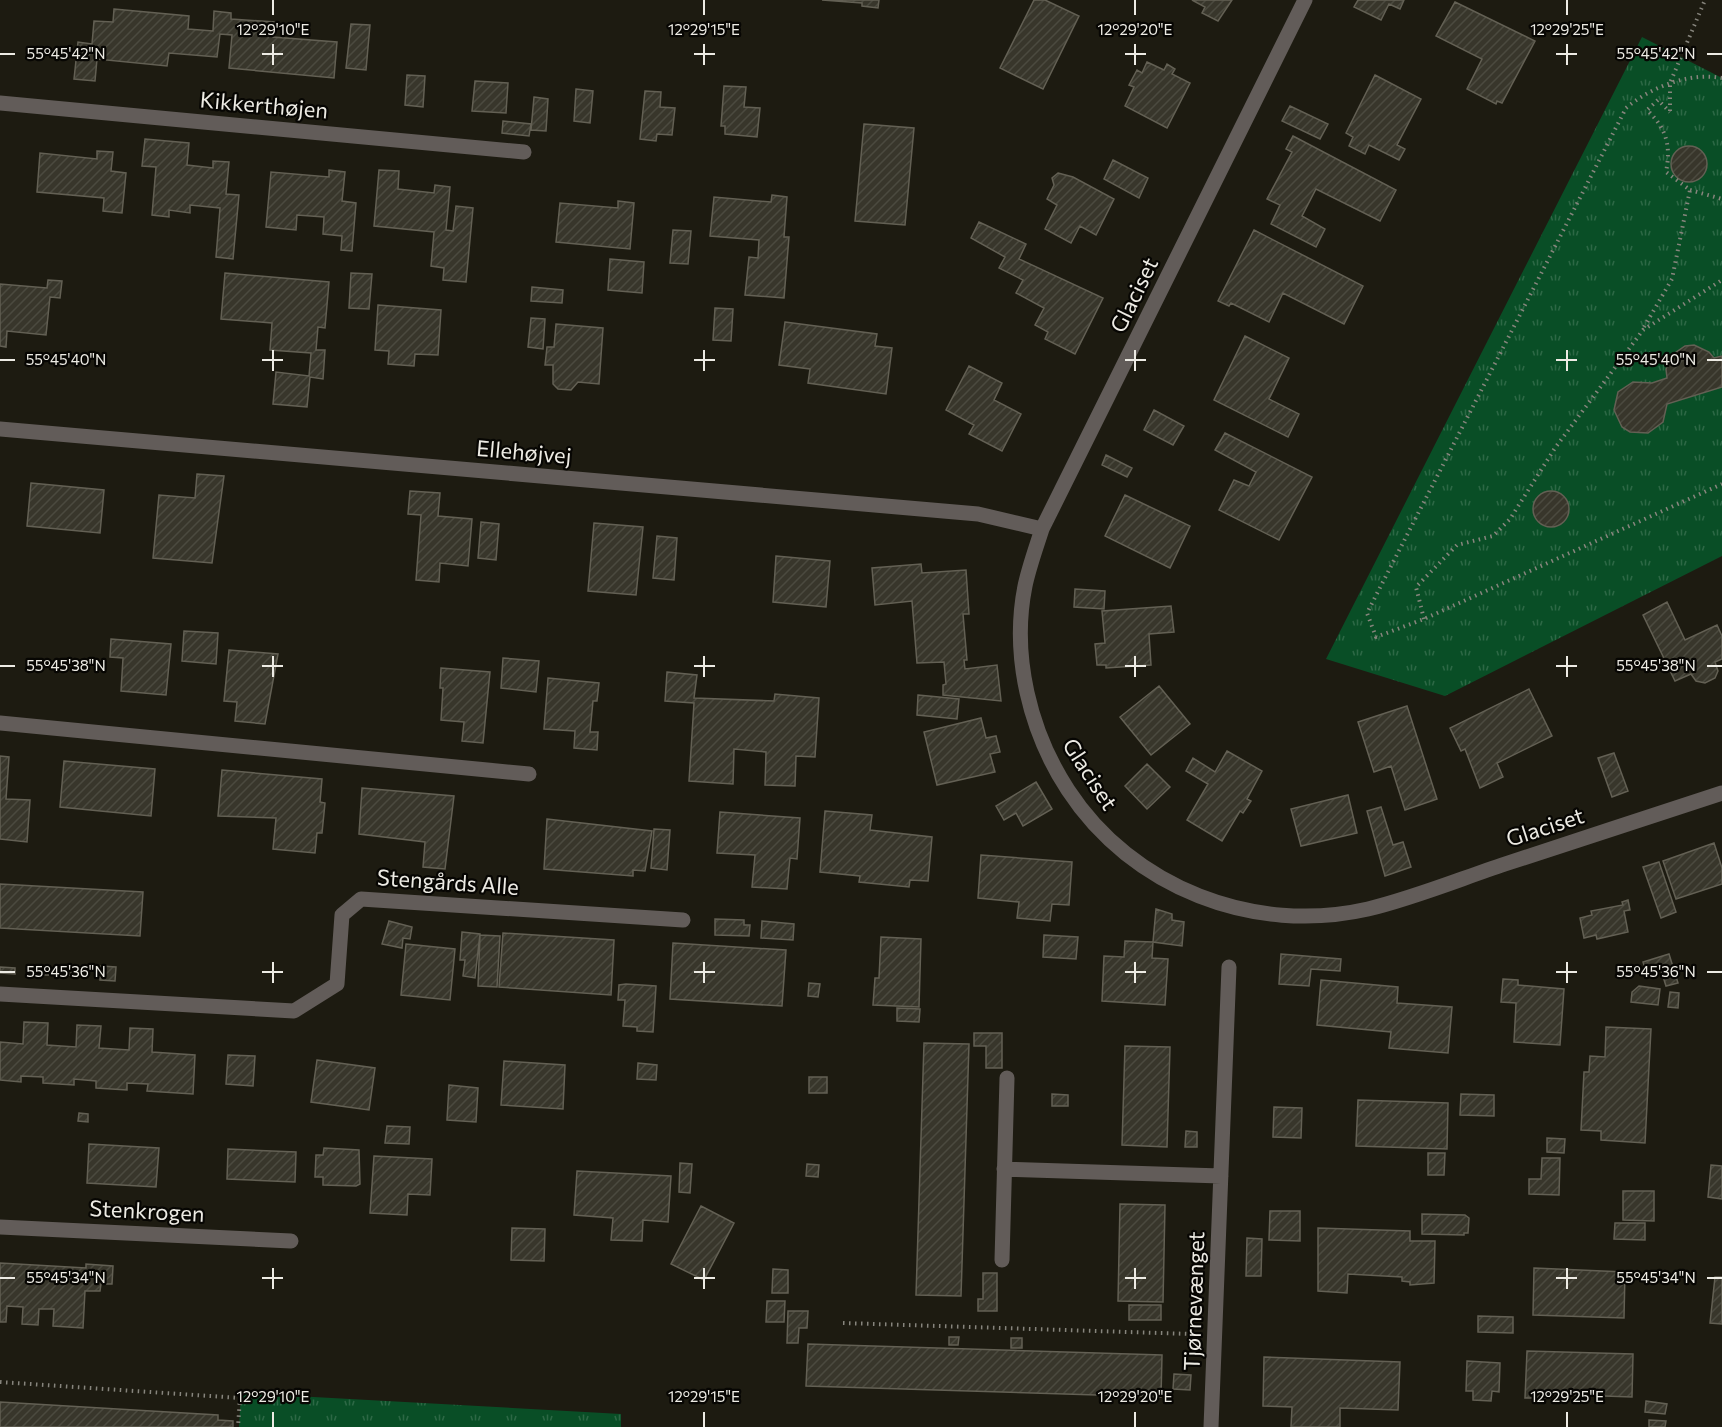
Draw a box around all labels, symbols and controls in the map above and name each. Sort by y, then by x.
text: 12°29'10"E [237,20,310,38]
text: 12°29'15"E [668,20,740,38]
text: 12°29'20"E [1098,20,1173,38]
text: 12°29'25"E [1530,20,1604,38]
text: 55°45'42"N [27,44,105,62]
text: 55°45'42"N [1617,44,1695,62]
street label: Kikkerthøjen [199,85,329,124]
street label: Glaciset [1104,253,1163,337]
text: 55°45'40"N [26,350,106,368]
text: 55°45'40"N [1616,350,1696,368]
street label: Ellehøjvej [475,434,573,469]
text: 55°45'38"N [26,656,106,674]
text: 55°45'38"N [1616,656,1696,674]
street label: Glaciset [1057,733,1124,815]
street label: Glaciset [1503,801,1587,852]
street label: Stengårds Alle [376,863,520,900]
text: 55°45'36"N [26,962,106,980]
text: 55°45'36"N [1616,962,1696,980]
street label: Stenkrogen [89,1194,205,1227]
street label: Tjørnevænget [1178,1231,1209,1371]
text: 55°45'34"N [26,1268,106,1286]
text: 55°45'34"N [1616,1268,1696,1286]
text: 12°29'10"E [237,1387,310,1405]
text: 12°29'15"E [668,1387,740,1405]
text: 12°29'20"E [1098,1387,1173,1405]
text: 12°29'25"E [1530,1387,1604,1405]

